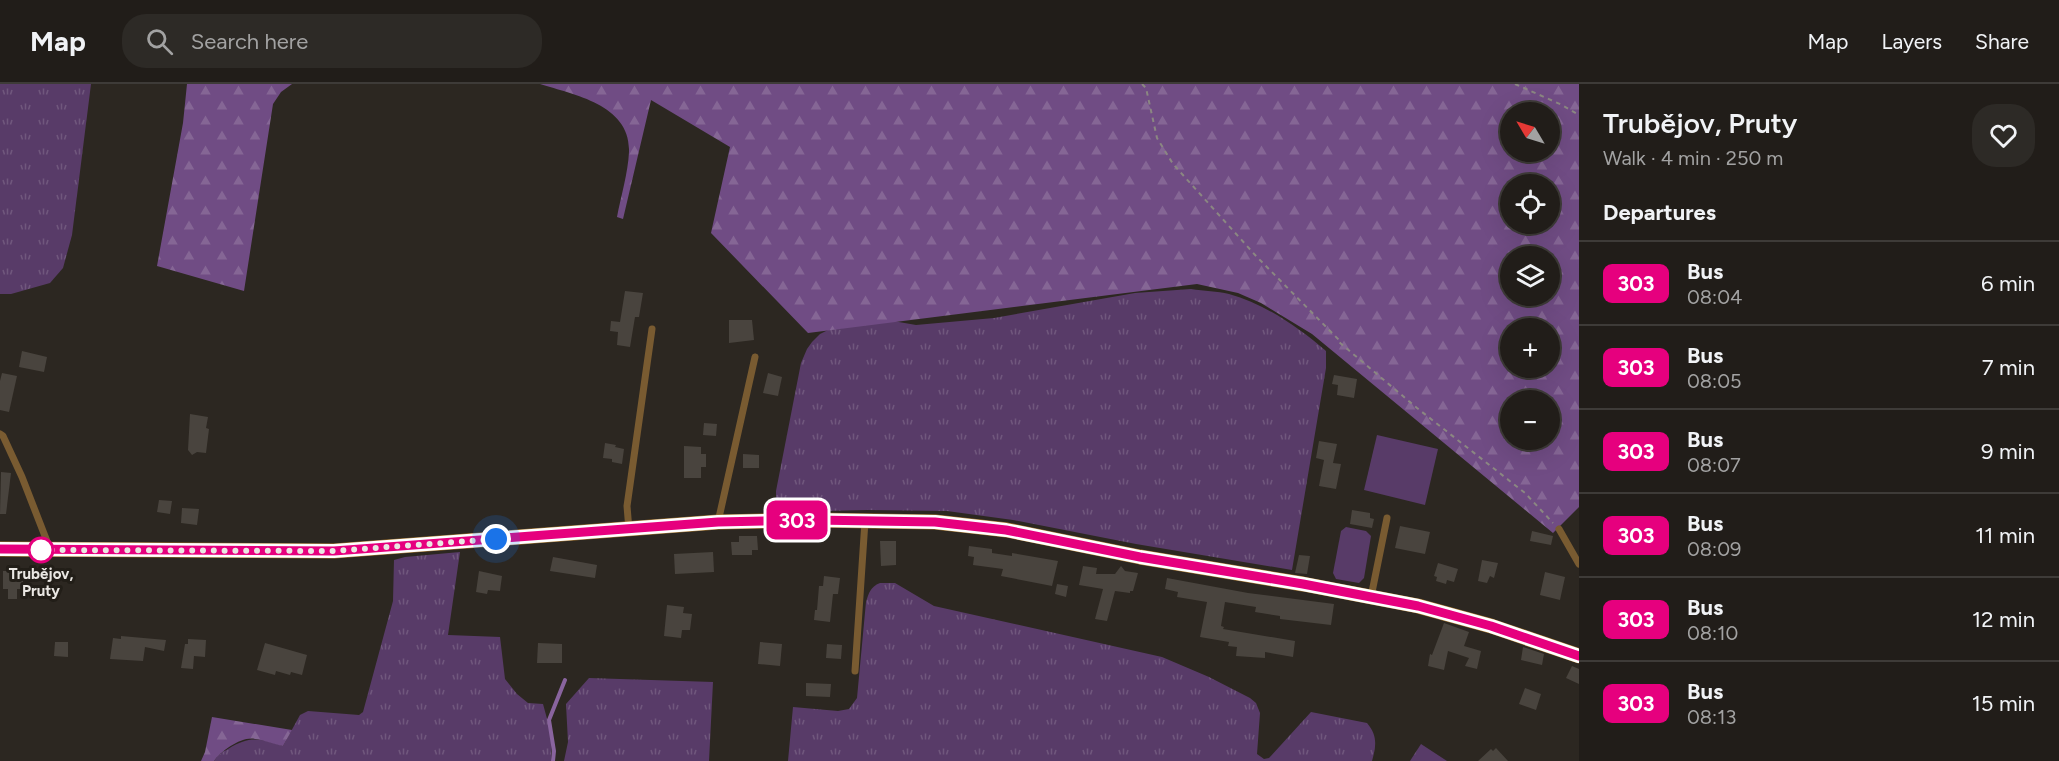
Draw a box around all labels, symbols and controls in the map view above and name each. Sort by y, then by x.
search box [122,14,542,68]
text: Map [30,24,86,58]
icon: search [143,25,176,58]
text: Search here [191,28,308,55]
text: Map [1808,29,1848,54]
text: Layers [1881,29,1942,54]
text: Share [1975,29,2029,54]
north arrow [1500,102,1560,162]
map controls [1500,102,1560,450]
button: heart [1972,104,2035,167]
text: Trubějov, Pruty [1603,106,1797,140]
text: Walk · 4 min · 250 m [1603,146,1783,170]
button: locate [1500,174,1560,234]
text: Departures [1603,199,1716,226]
button: layers [1500,246,1560,306]
text: Bus [1687,258,1723,285]
text: 6 min [1981,270,2035,297]
text: 303 [1618,271,1654,296]
text: 08:04 [1687,285,1742,309]
button: + [1500,318,1560,378]
text: Bus [1687,342,1723,369]
text: 7 min [1982,354,2035,381]
text: 303 [1618,355,1654,380]
text: 08:05 [1687,369,1741,393]
button: − [1500,390,1560,450]
text: Bus [1687,426,1723,453]
text: 9 min [1981,438,2035,465]
text: 303 [1618,439,1654,464]
text: 08:07 [1687,453,1741,477]
line badge: 303 [762,500,832,540]
text: 303 [779,508,815,533]
text: Bus [1687,510,1723,537]
text: 11 min [1975,522,2035,549]
text: 303 [1618,523,1654,548]
your location [481,524,511,554]
marker: Trubějov, Pruty [28,537,54,563]
text: 08:09 [1687,537,1741,561]
place label: Trubějov, Pruty [9,565,73,600]
text: Bus [1687,594,1723,621]
text: 12 min [1972,606,2035,633]
text: 303 [1618,607,1654,632]
text: 08:10 [1687,621,1738,645]
text: Bus [1687,678,1723,705]
text: 15 min [1972,690,2035,717]
text: 303 [1618,691,1654,716]
text: 08:13 [1687,705,1736,729]

